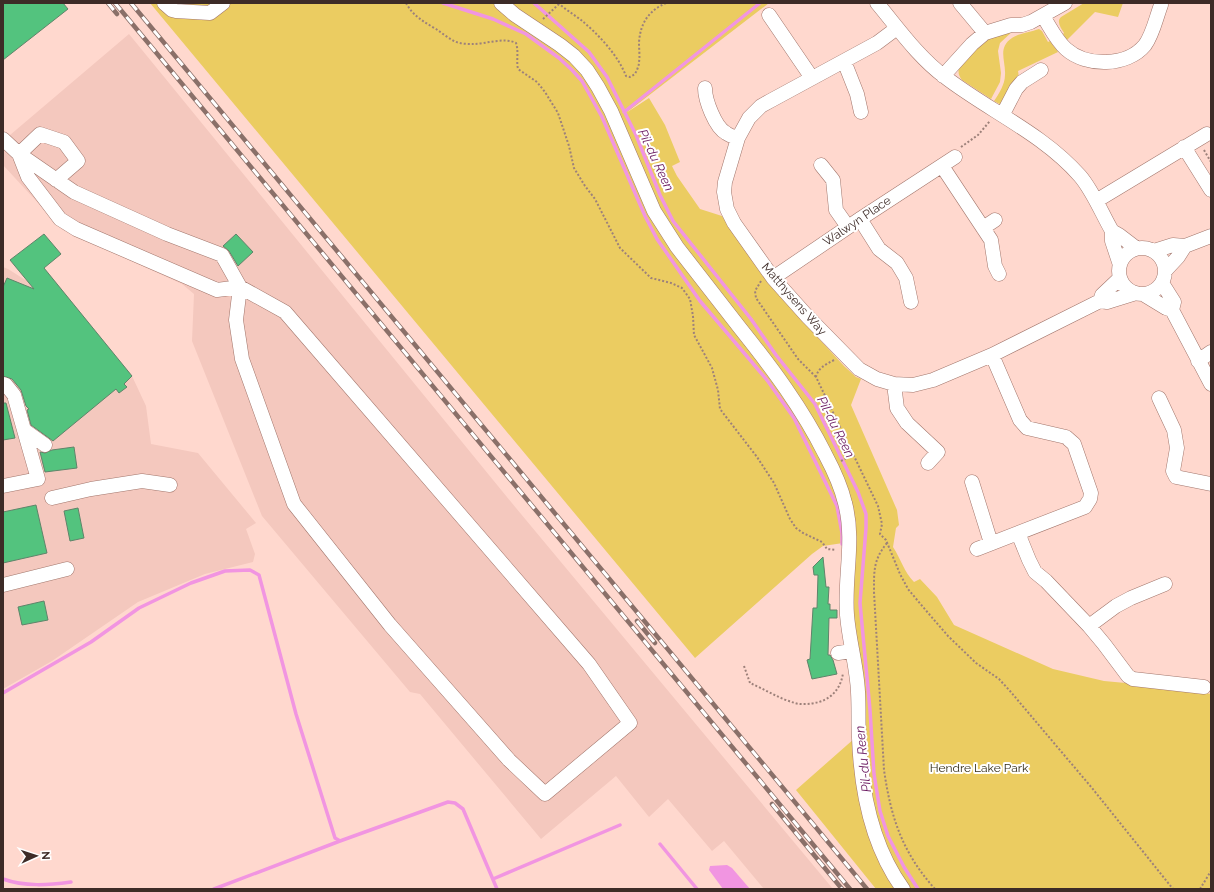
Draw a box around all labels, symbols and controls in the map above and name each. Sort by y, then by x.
water label: Pil-du Reen [635,127,677,193]
street label: Walwyn Place [820,193,894,249]
street label: Matthysens Way [759,260,830,338]
water label: Pil-du Reen [814,394,858,460]
water label: Pil-du Reen [852,725,874,793]
park label: Hendre Lake Park [930,761,1029,775]
north arrow [16,836,56,876]
text: N [39,851,52,860]

